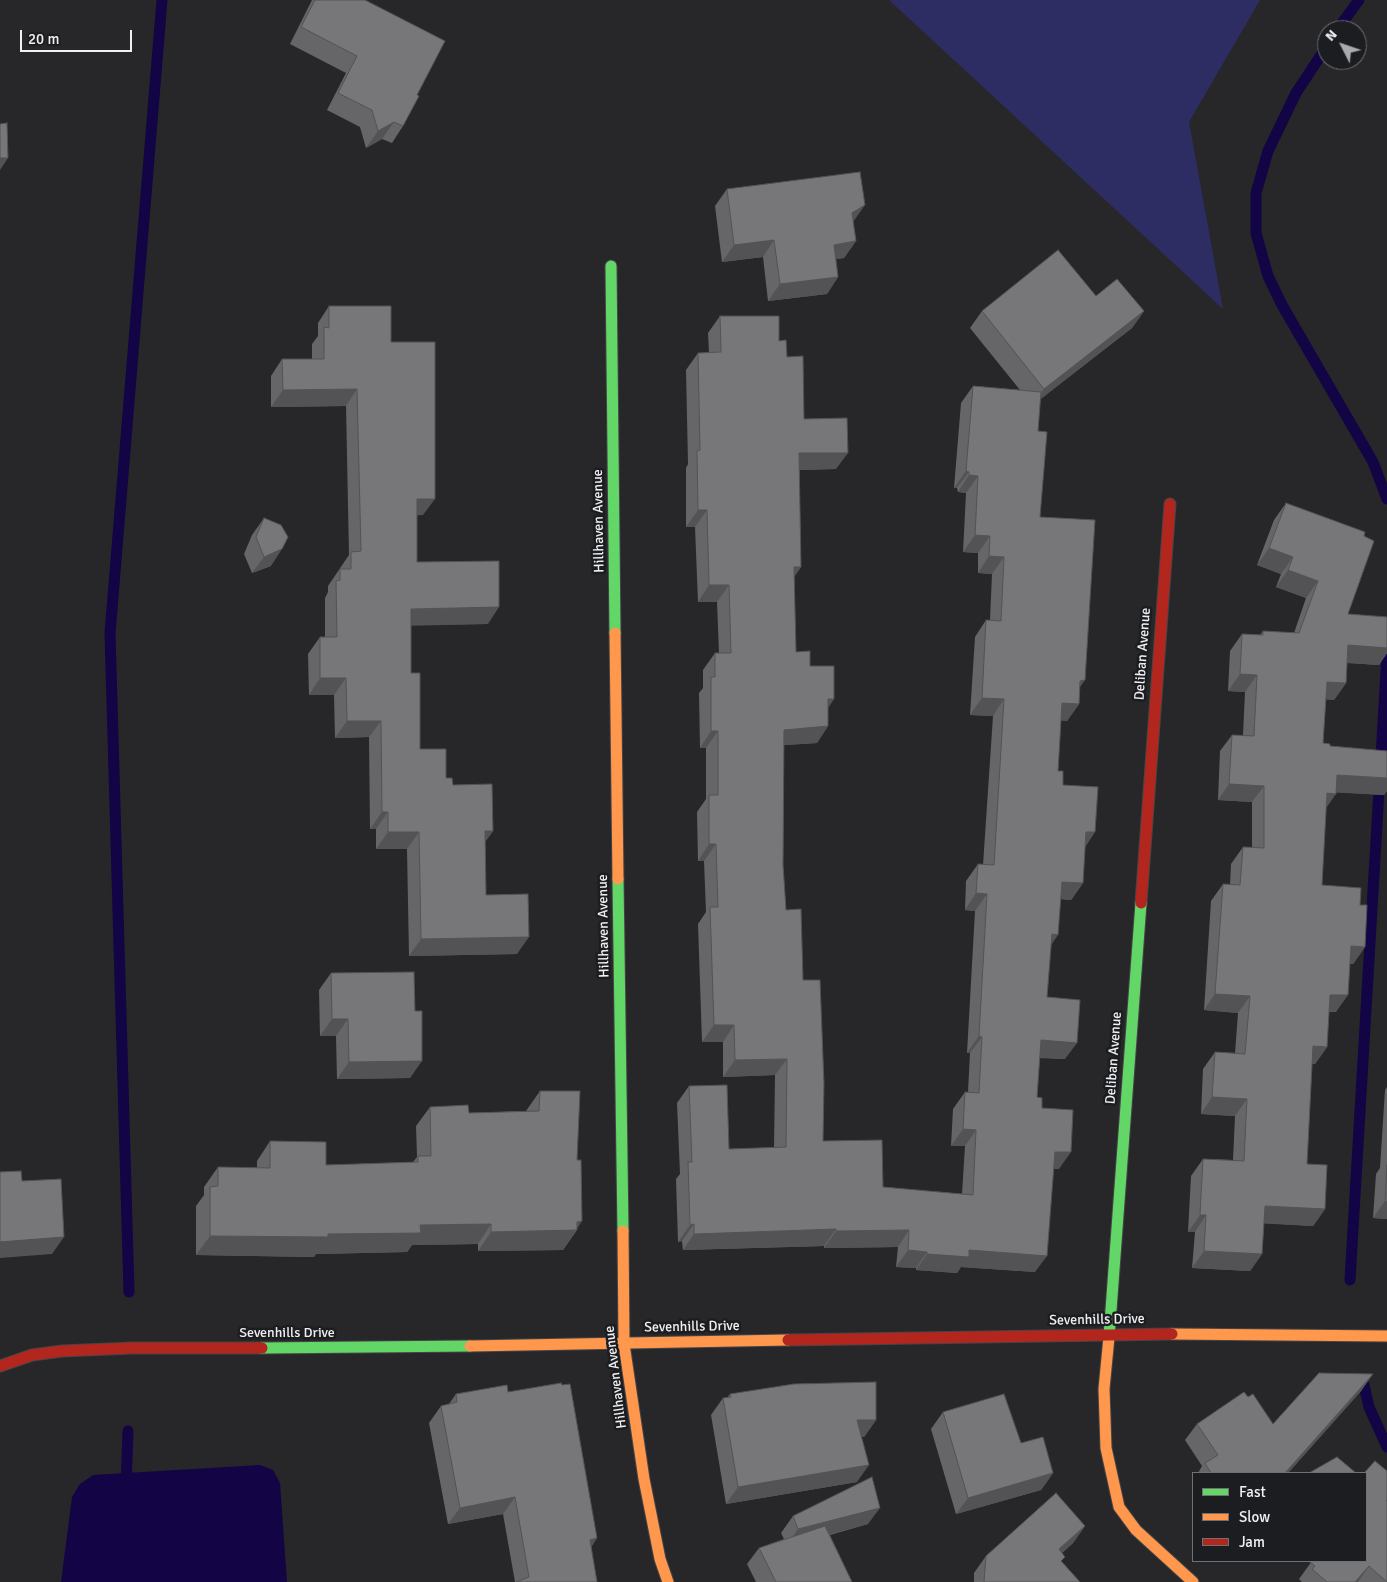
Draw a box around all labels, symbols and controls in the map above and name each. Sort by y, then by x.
scale bar [22,20,135,52]
north arrow [1317,20,1367,70]
text: N [1321,26,1341,45]
text: 20 m [28,30,59,48]
street label: Hillhaven Avenue [590,469,608,573]
street label: Deliban Avenue [1131,607,1155,701]
street label: Hillhaven Avenue [595,874,613,978]
street label: Deliban Avenue [1102,1011,1126,1105]
street label: Sevenhills Drive [1049,1311,1145,1329]
street label: Sevenhills Drive [644,1318,740,1336]
street label: Sevenhills Drive [239,1325,335,1341]
street label: Hillhaven Avenue [601,1325,631,1429]
legend [1192,1472,1367,1562]
text: Fast [1239,1483,1266,1501]
text: Slow [1239,1508,1270,1526]
text: Jam [1239,1533,1265,1551]

